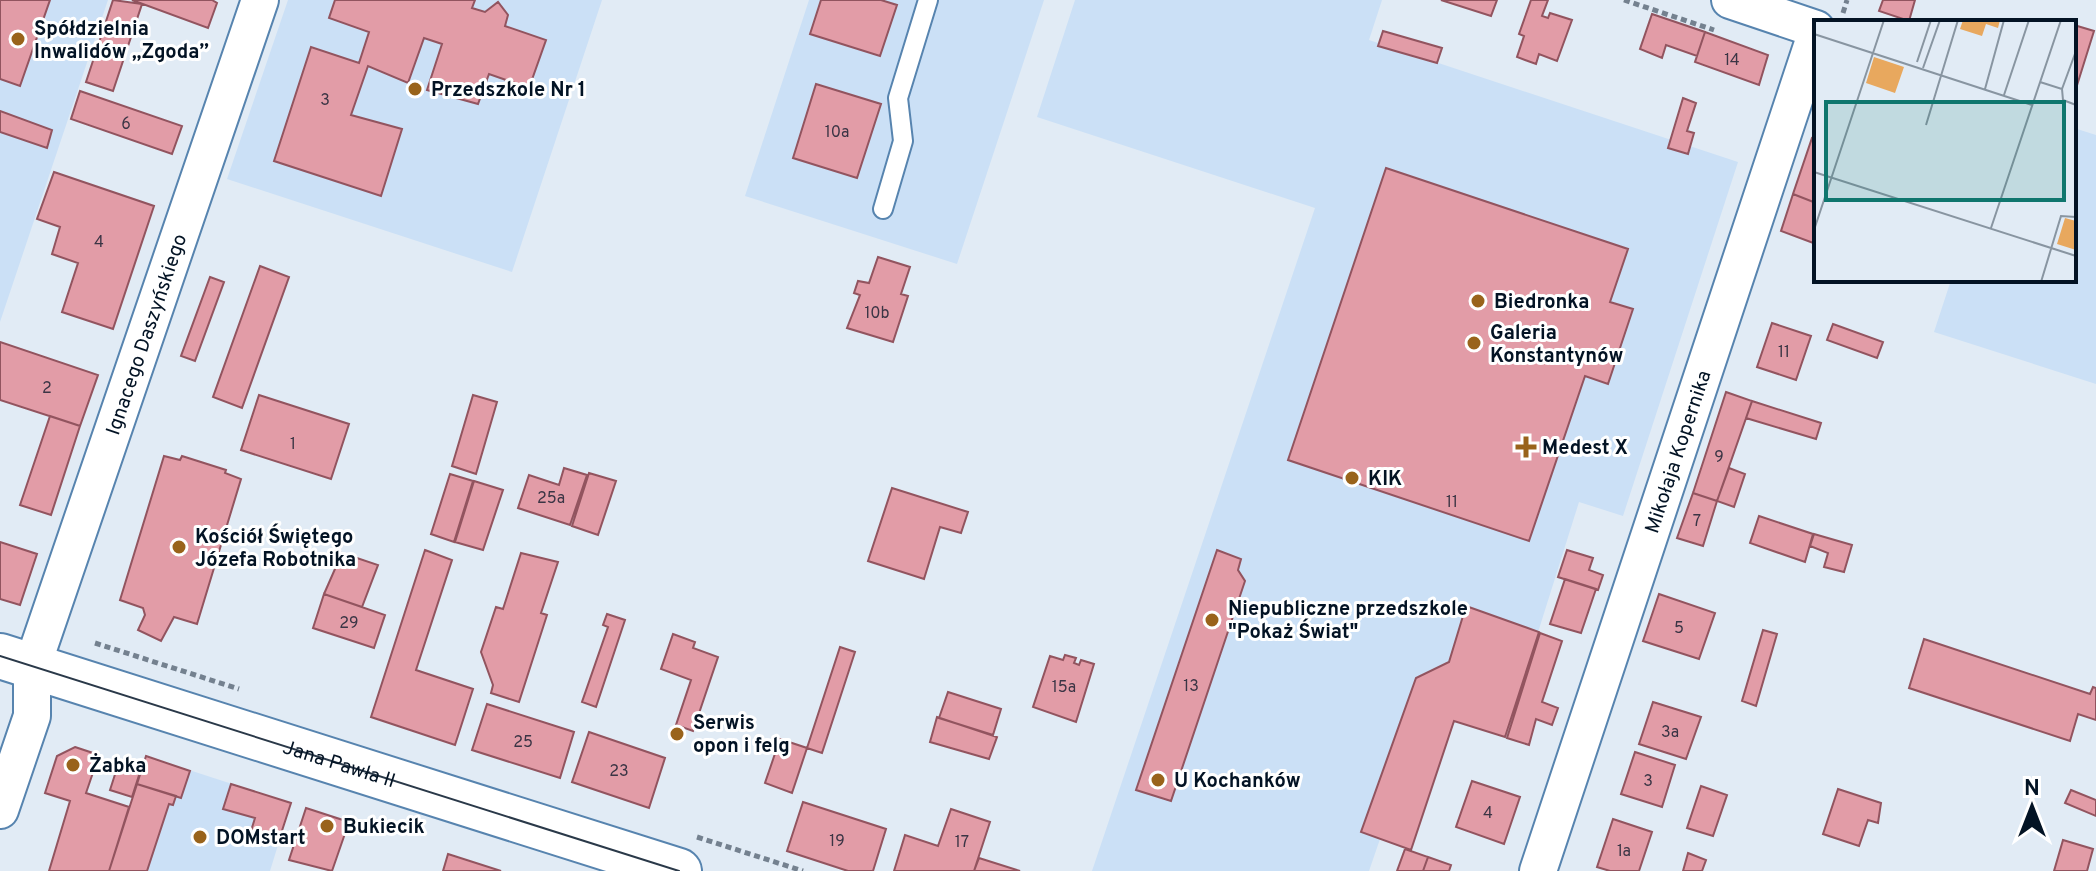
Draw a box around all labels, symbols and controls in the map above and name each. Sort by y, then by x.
place label: Spółdzielnia Inwalidów „Zgoda” [34,17,209,66]
inset map [1814,20,2076,282]
marker: Spółdzielnia Inwalidów „Zgoda” [9,30,27,48]
house number: 14 [1724,51,1740,71]
place label: Przedszkole Nr 1 [431,78,586,104]
marker: Przedszkole Nr 1 [406,80,424,98]
house number: 3 [320,91,330,111]
house number: 6 [121,115,131,135]
house number: 10a [825,123,849,143]
street label: Ignacego Daszyńskiego [101,231,194,439]
house number: 4 [94,233,104,253]
place label: Biedronka [1494,290,1589,316]
marker: Biedronka [1469,292,1487,310]
house number: 10b [864,304,890,324]
place label: Galeria Konstantynów [1490,321,1624,370]
marker: Galeria Konstantynów [1465,334,1483,352]
house number: 11 [1778,343,1790,363]
street label: Mikołaja Kopernika [1640,367,1718,537]
house number: 2 [42,379,52,399]
house number: 1 [290,435,296,455]
place label: Medest X [1542,436,1628,462]
marker: Medest X [1517,438,1535,456]
house number: 9 [1714,448,1724,468]
place label: KIK [1368,467,1402,493]
marker: KIK [1343,469,1361,487]
house number: 25a [537,489,565,509]
house number: 11 [1446,493,1458,513]
house number: 7 [1693,512,1701,532]
place label: Kościół Świętego Józefa Robotnika [195,523,356,574]
marker: Kościół Świętego Józefa Robotnika [170,538,188,556]
place label: Niepubliczne przedszkole "Pokaż Świat" [1228,597,1468,646]
marker: Niepubliczne przedszkole "Pokaż Świat" [1203,611,1221,629]
house number: 29 [339,614,359,634]
house number: 5 [1674,619,1684,639]
house number: 13 [1183,677,1199,697]
house number: 15a [1052,678,1076,698]
place label: Serwis opon i felg [693,711,790,760]
house number: 3a [1661,723,1679,743]
marker: Serwis opon i felg [668,725,686,743]
house number: 25 [513,733,533,753]
street label: Jana Pawła II [279,735,398,795]
place label: Żabka [89,752,147,780]
marker: Żabka [64,756,82,774]
house number: 23 [609,762,629,782]
north arrow [1992,767,2072,847]
place label: U Kochanków [1174,769,1301,795]
marker: U Kochanków [1149,771,1167,789]
house number: 3 [1643,772,1653,792]
text: N [2024,776,2040,803]
house number: 4 [1483,804,1493,824]
place label: Bukiecik [343,815,425,841]
marker: Bukiecik [318,817,336,835]
place label: DOMstart [216,826,306,852]
marker: DOMstart [191,828,209,846]
house number: 19 [829,832,845,852]
house number: 17 [955,833,969,853]
house number: 1a [1617,842,1631,862]

